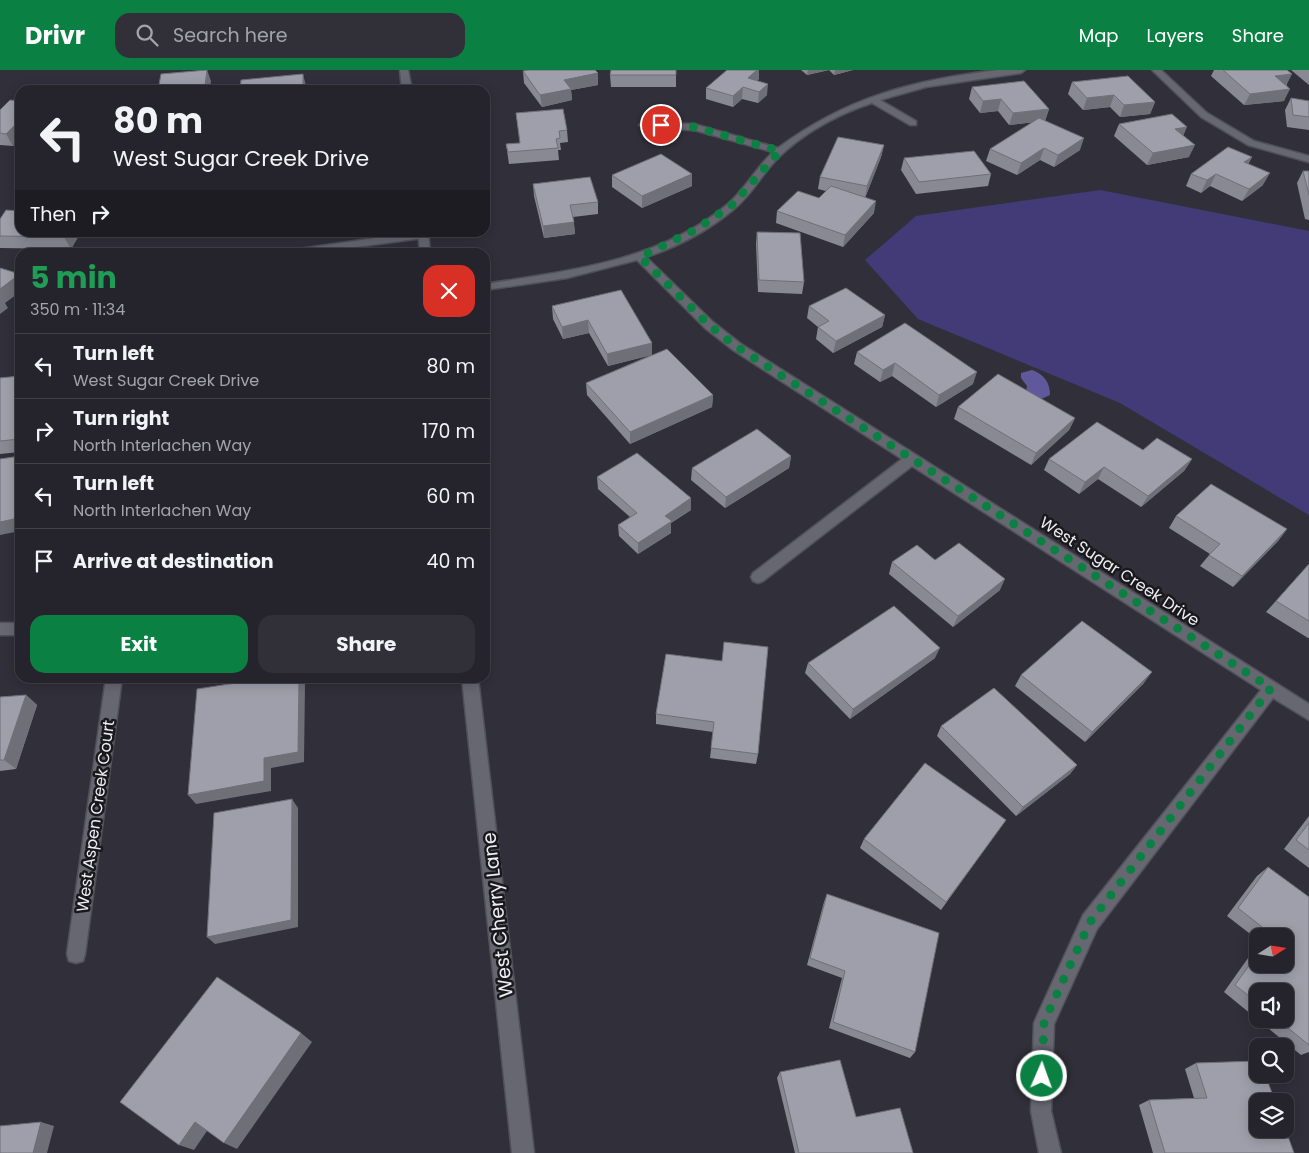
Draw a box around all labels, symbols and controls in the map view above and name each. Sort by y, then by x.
search box [115,13,465,58]
text: Drivr [25,19,85,52]
icon: search [133,21,161,49]
text: Search here [173,22,288,49]
text: Map [1079,23,1119,48]
text: Layers [1147,23,1204,48]
text: Share [1232,23,1284,48]
text: 80 m [113,96,203,145]
pin [640,104,682,146]
icon: left [30,105,95,170]
icon: arrive [647,111,675,139]
text: West Sugar Creek Drive [113,143,369,174]
icon: right [86,200,114,228]
text: Then [30,201,76,228]
text: 5 min [30,256,117,299]
button: close [423,265,475,317]
text: 350 m · 11:34 [30,298,125,321]
text: Turn left [73,340,154,367]
icon: left [30,352,58,380]
text: 80 m [426,353,475,380]
text: West Sugar Creek Drive [73,369,259,392]
text: Turn right [73,405,169,432]
icon: right [30,417,58,445]
text: 170 m [422,418,475,445]
text: North Interlachen Way [73,434,251,457]
text: Turn left [73,470,154,497]
icon: left [30,482,58,510]
text: 60 m [426,483,475,510]
text: North Interlachen Way [73,499,251,522]
street label: West Sugar Creek Drive [1035,511,1204,632]
icon: arrive [30,547,58,575]
text: Arrive at destination [73,548,274,575]
text: 40 m [426,548,475,575]
button: Exit [30,615,248,673]
button: Share [258,615,475,673]
street label: West Aspen Creek Court [71,718,120,914]
street label: West Cherry Lane [475,831,520,999]
north arrow [1249,928,1294,972]
map controls [1249,928,1294,1138]
button: sound [1249,983,1294,1028]
button: search [1249,1038,1294,1083]
position arrow [1015,1049,1067,1101]
button: layers [1249,1093,1294,1138]

